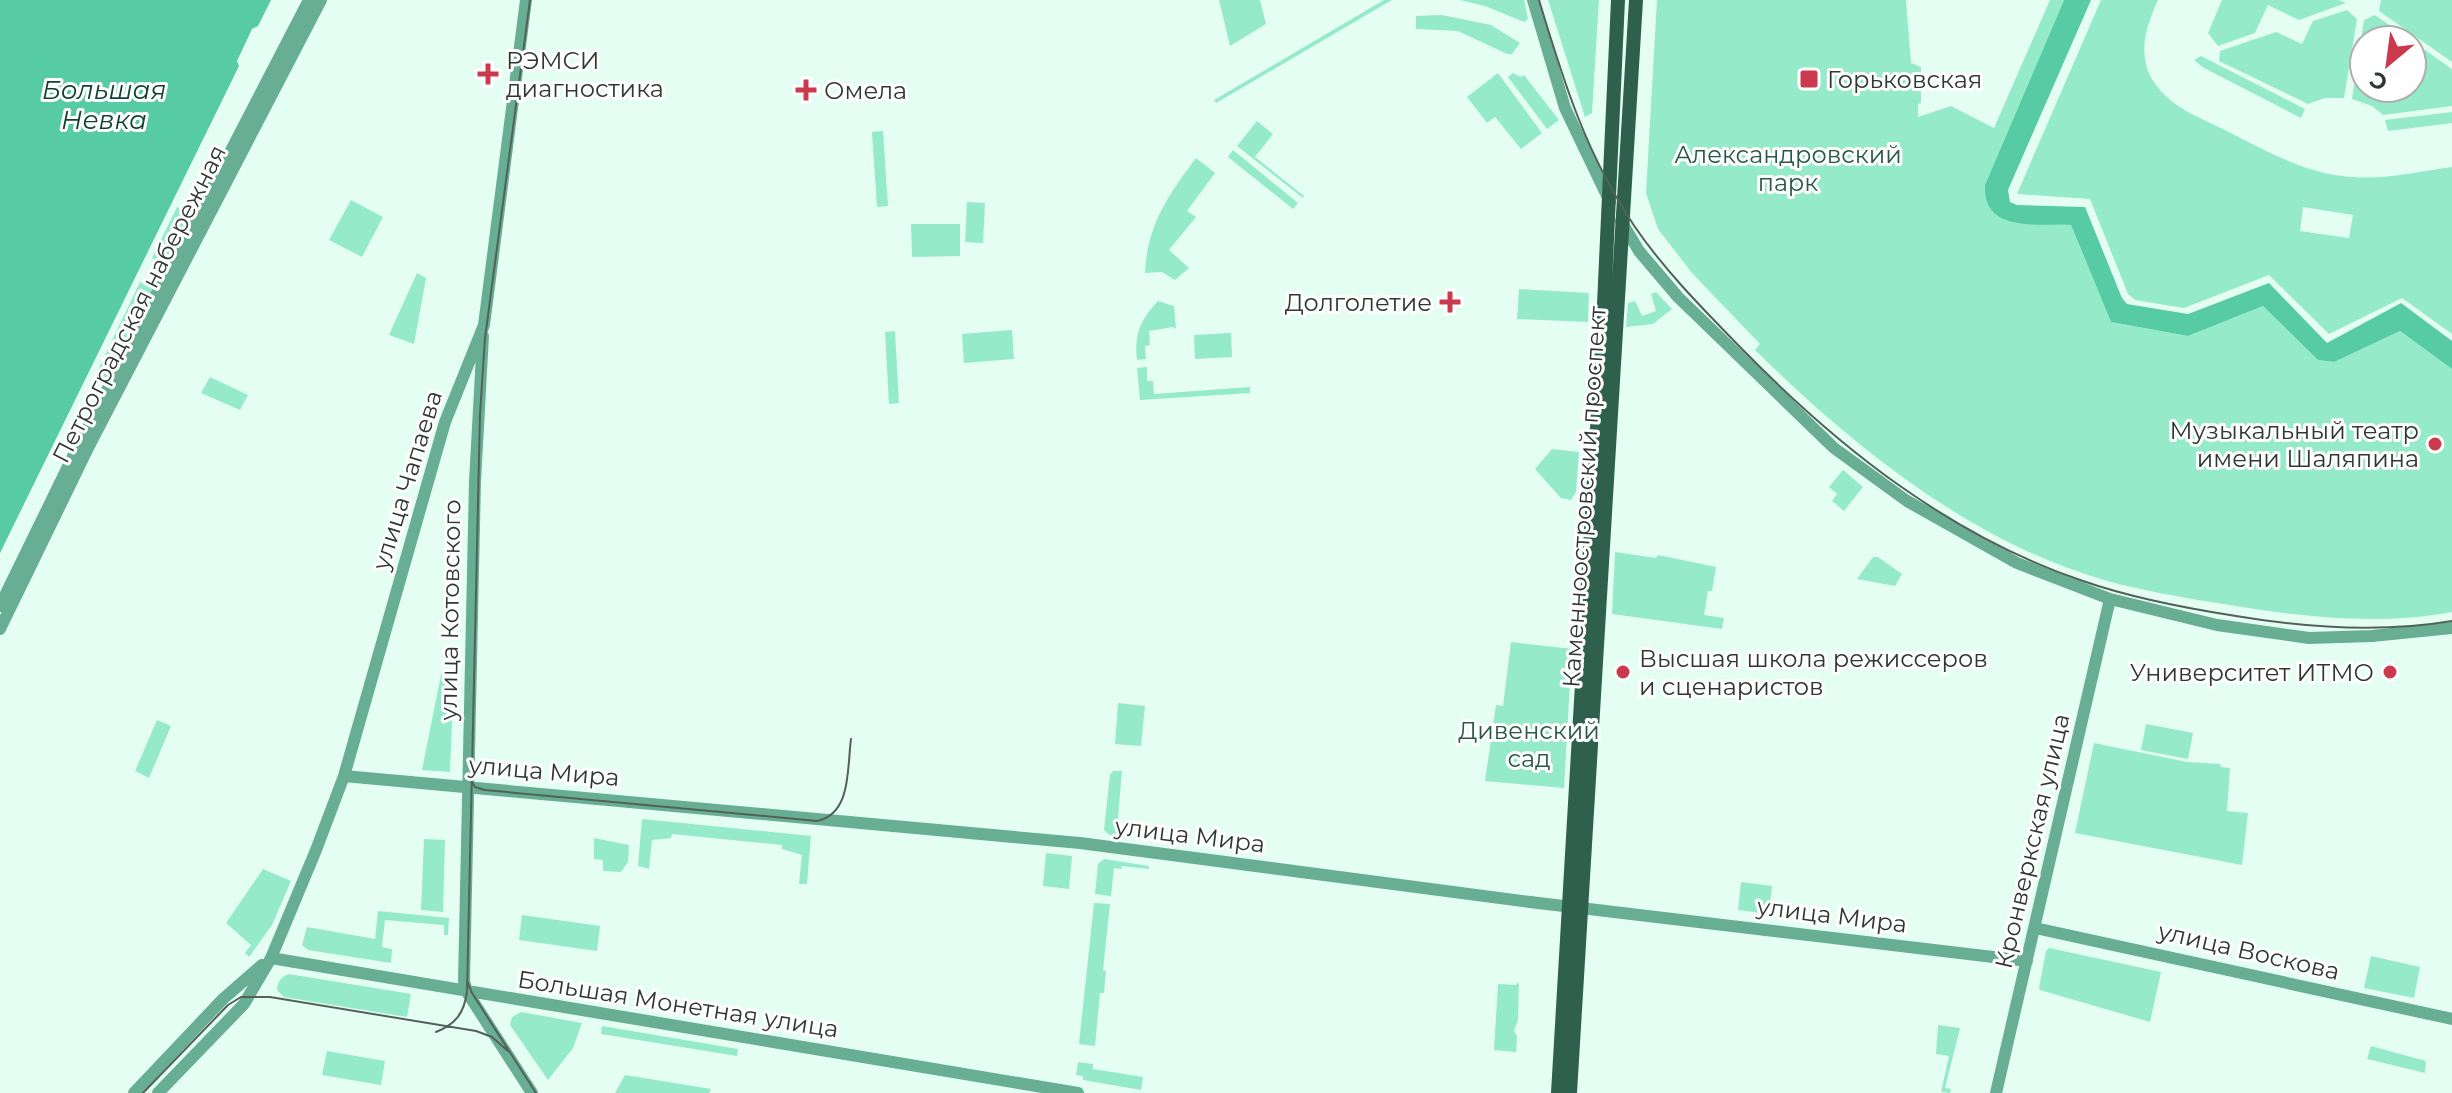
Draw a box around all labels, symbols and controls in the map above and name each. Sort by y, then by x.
north arrow [2348,24,2428,104]
place label: РЭМСИ диагностика [506,46,664,103]
marker: РЭМСИ диагностика [477,63,499,85]
place label: Горьковская [1827,65,1982,94]
text: С [2365,65,2392,97]
marker: Горьковская [1798,68,1820,90]
water label: Большая Невка [42,74,166,136]
place label: Омела [824,76,907,105]
marker: Омела [795,79,817,101]
street label: Петроградская набережная [46,140,232,468]
park label: Александровский парк [1674,140,1902,197]
place label: Долголетие [1285,288,1432,317]
marker: Долголетие [1439,291,1461,313]
street label: Каменноостровский проспект [1556,305,1612,689]
street label: улица Чапаева [366,387,448,574]
place label: Музыкальный театр имени Шаляпина [2170,416,2419,473]
marker: Музыкальный театр имени Шаляпина [2426,435,2444,453]
street label: улица Котовского [434,499,466,722]
place label: Высшая школа режиссеров и сценаристов [1639,644,1988,701]
place label: Университет ИТМО [2130,658,2374,687]
marker: Высшая школа режиссеров и сценаристов [1614,663,1632,681]
marker: Университет ИТМО [2381,663,2399,681]
street label: Кронверкская улица [1989,711,2075,971]
park label: Дивенский сад [1458,716,1600,773]
street label: улица Мира [466,750,621,792]
street label: улица Мира [1112,811,1267,859]
street label: улица Мира [1754,891,1909,939]
street label: улица Воскова [2154,916,2343,986]
street label: Большая Монетная улица [515,964,841,1044]

